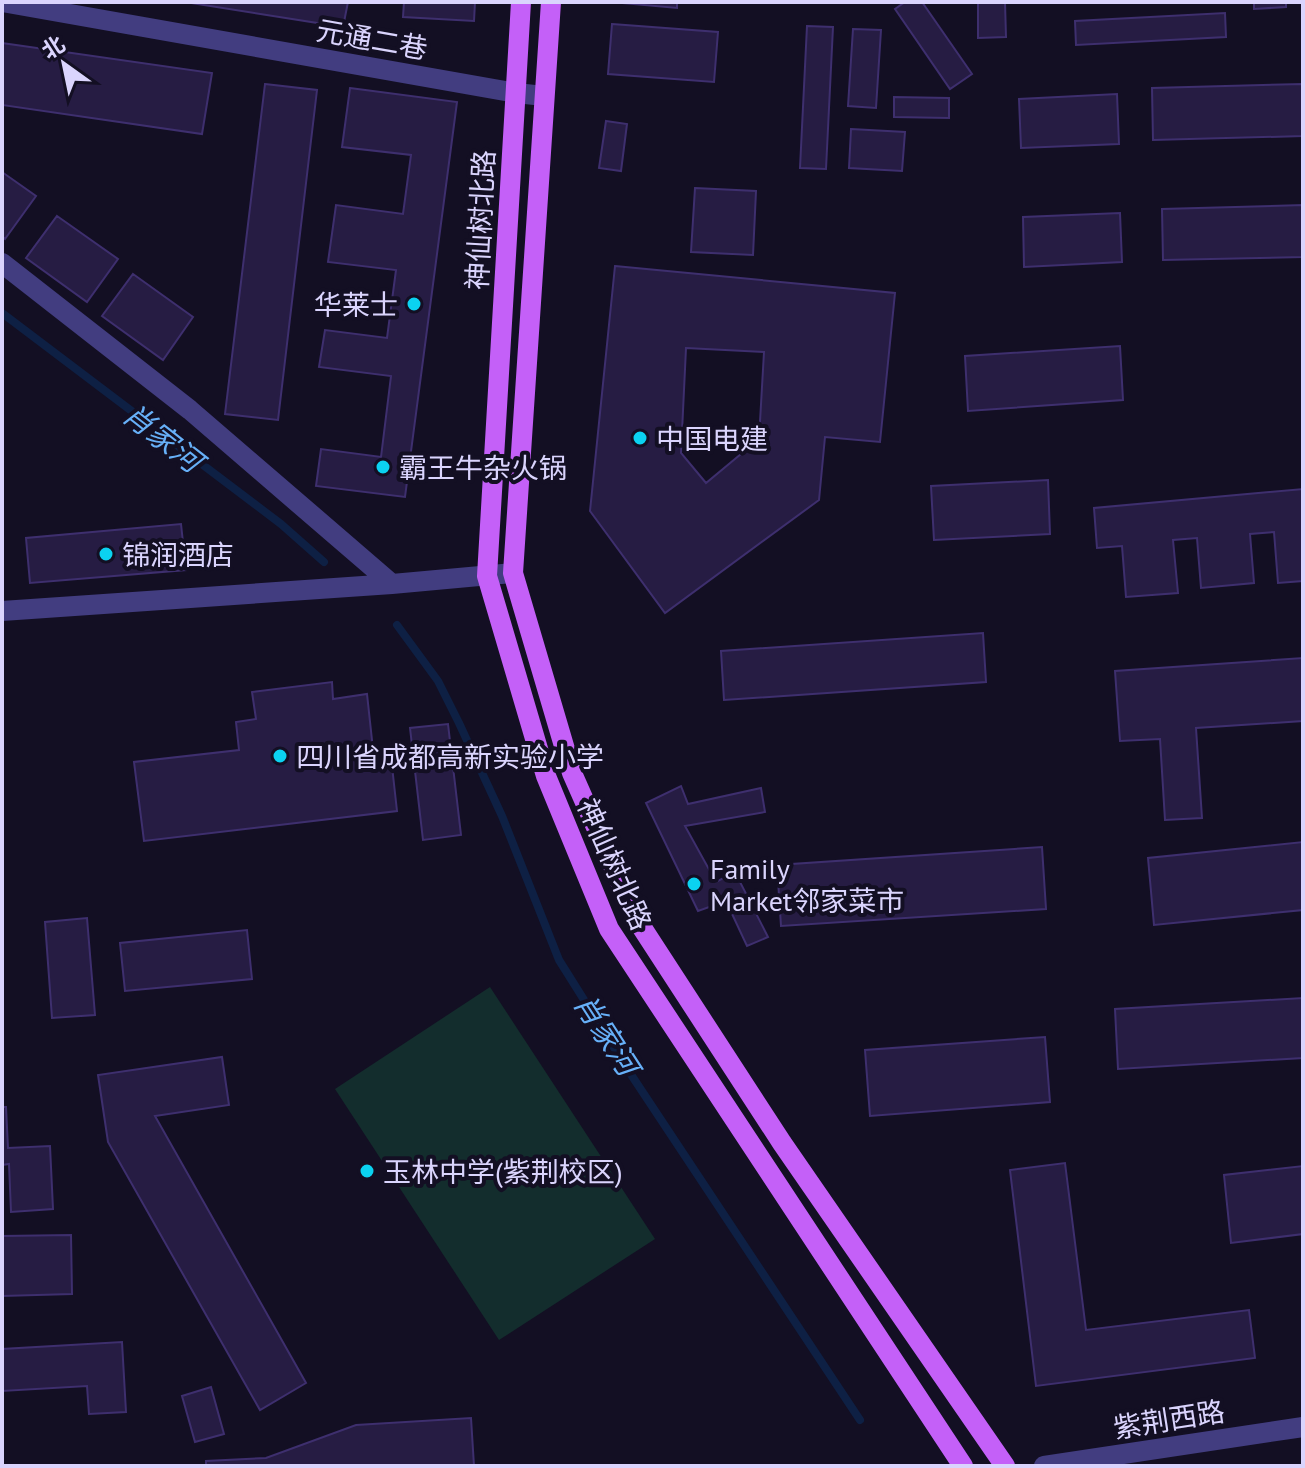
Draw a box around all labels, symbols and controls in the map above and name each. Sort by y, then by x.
street label: 元通二巷 [314,11,430,67]
north arrow [24,24,104,104]
text: 北 [36,29,70,65]
street label: 神仙树北路 [458,149,502,291]
place label: 华莱士 [314,286,398,323]
marker: 华莱士 [405,295,423,313]
water label: 肖家河 [116,394,214,483]
place label: 中国电建 [656,420,768,457]
marker: 中国电建 [631,429,649,447]
place label: 霸王牛杂火锅 [399,449,567,486]
marker: 霸王牛杂火锅 [374,458,392,476]
place label: 锦润酒店 [122,536,234,573]
marker: 锦润酒店 [97,545,115,563]
place label: 四川省成都高新实验小学 [296,738,604,775]
marker: 四川省成都高新实验小学 [271,747,289,765]
street label: 神仙树北路 [570,793,660,935]
place label: Family Market邻家菜市 [710,850,904,919]
marker: Family Market邻家菜市 [685,875,703,893]
water label: 肖家河 [566,986,651,1087]
place label: 玉林中学(紫荆校区) [383,1153,623,1190]
marker: 玉林中学(紫荆校区) [358,1162,376,1180]
street label: 紫荆西路 [1111,1392,1227,1446]

